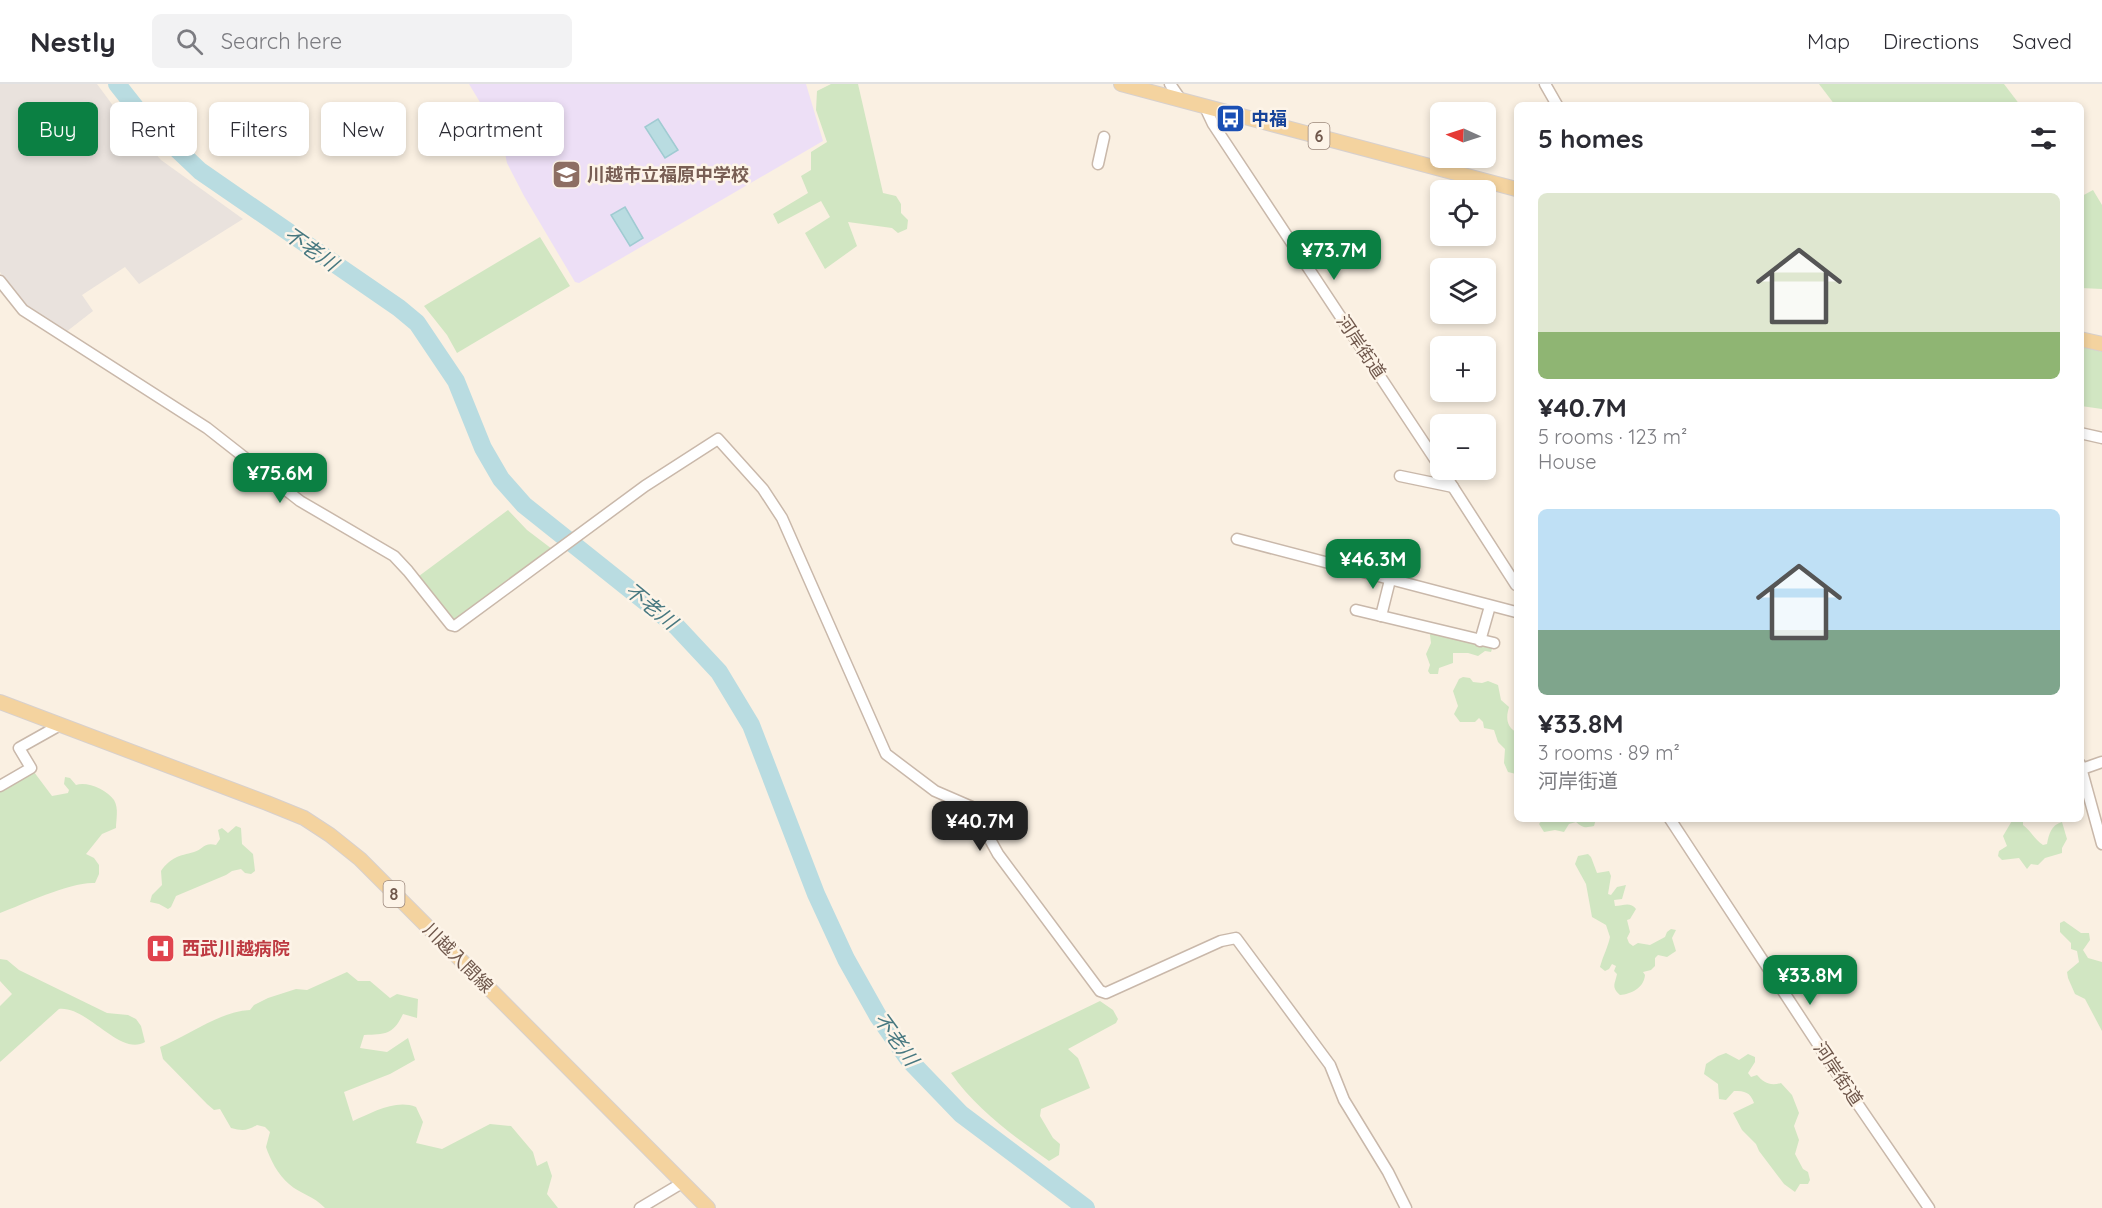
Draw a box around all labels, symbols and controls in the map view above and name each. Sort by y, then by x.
search box [152,14,572,68]
text: Nestly [30,24,116,59]
icon: search [173,25,206,58]
text: Search here [221,27,342,55]
text: Map [1807,28,1850,54]
text: Directions [1883,28,1979,54]
text: Saved [2012,28,2072,54]
chip: Buy [18,102,98,156]
chip: Rent [110,102,197,156]
chip: Filters [209,102,309,156]
chip: New [321,102,406,156]
chip: Apartment [418,102,564,156]
north arrow [1430,102,1496,168]
map controls [1430,102,1496,480]
bus stop icon: 中福 [1214,103,1246,135]
place label: 中福 [1251,107,1287,130]
text: 5 homes [1538,122,1644,155]
icon: filters [2027,122,2060,155]
road number: 6 [1308,123,1330,149]
school or university icon: 川越市立福原中学校 [550,159,582,191]
place label: 川越市立福原中学校 [587,163,749,186]
button: locate [1430,180,1496,246]
water label: 不老川 [280,221,345,277]
pin: ¥73.7M [1285,230,1383,281]
icon: home [1745,232,1853,340]
text: ¥73.7M [1301,237,1367,262]
button: layers [1430,258,1496,324]
street label: 河岸街道 [1332,310,1391,383]
button: + [1430,336,1496,402]
text: ¥40.7M [1538,391,1627,424]
button: − [1430,414,1496,480]
text: 5 rooms · 123 m² [1538,424,1687,449]
text: House [1538,449,1597,474]
pin: ¥75.6M [231,453,329,504]
text: ¥75.6M [247,460,313,485]
pin: ¥46.3M [1324,539,1422,590]
text: ¥46.3M [1340,546,1406,571]
icon: home [1745,548,1853,656]
water label: 不老川 [620,577,684,635]
text: ¥33.8M [1538,707,1623,740]
text: 3 rooms · 89 m² [1538,740,1680,765]
text: 河岸街道 [1538,768,1618,793]
pin: ¥40.7M [931,801,1029,852]
text: ¥40.7M [946,808,1014,833]
road number: 8 [384,881,404,907]
street label: 川越入間線 [418,918,498,998]
hospital icon: 西武川越病院 [145,933,177,965]
place label: 西武川越病院 [182,937,290,960]
pin: ¥33.8M [1761,955,1859,1006]
text: ¥33.8M [1777,962,1843,987]
water label: 不老川 [869,1007,925,1072]
street label: 河岸街道 [1809,1037,1868,1110]

